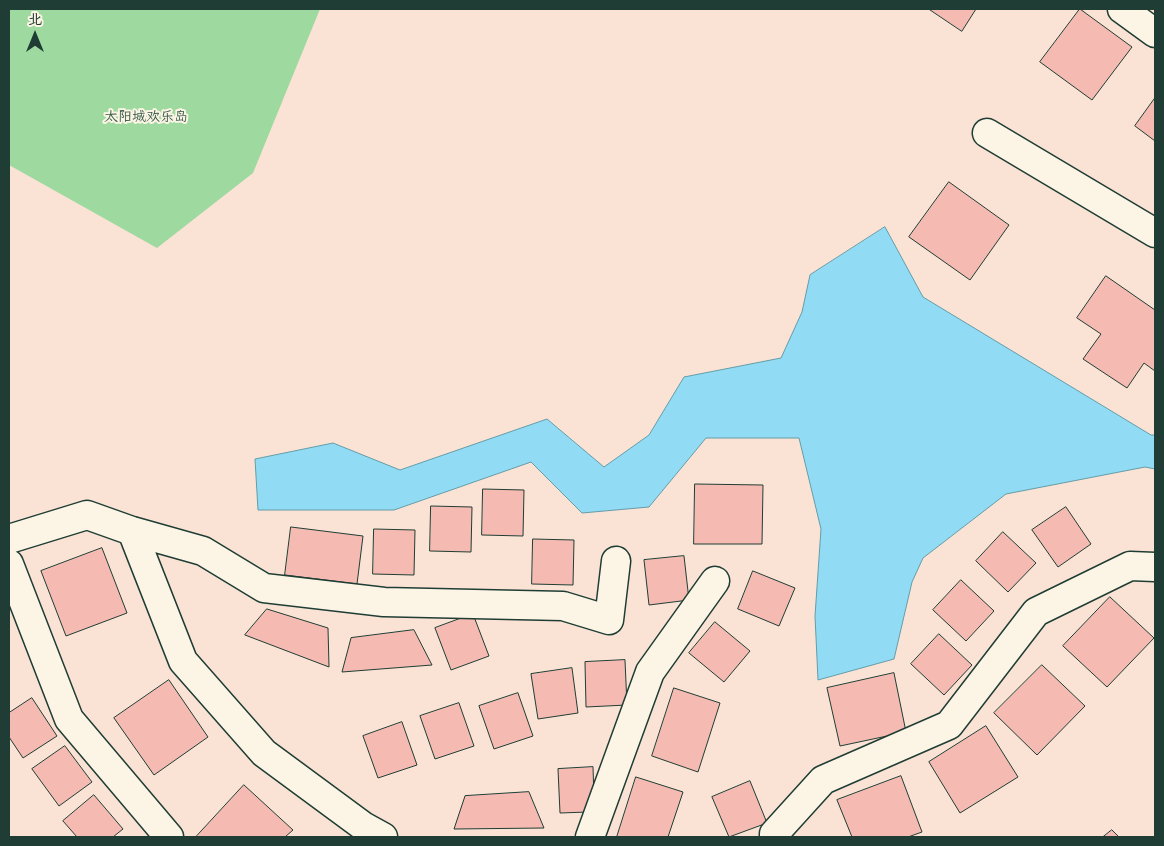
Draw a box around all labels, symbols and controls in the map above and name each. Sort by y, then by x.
north arrow [10,10,60,60]
text: 北 [28,11,42,28]
park label: 太阳城欢乐岛 [104,109,188,125]

